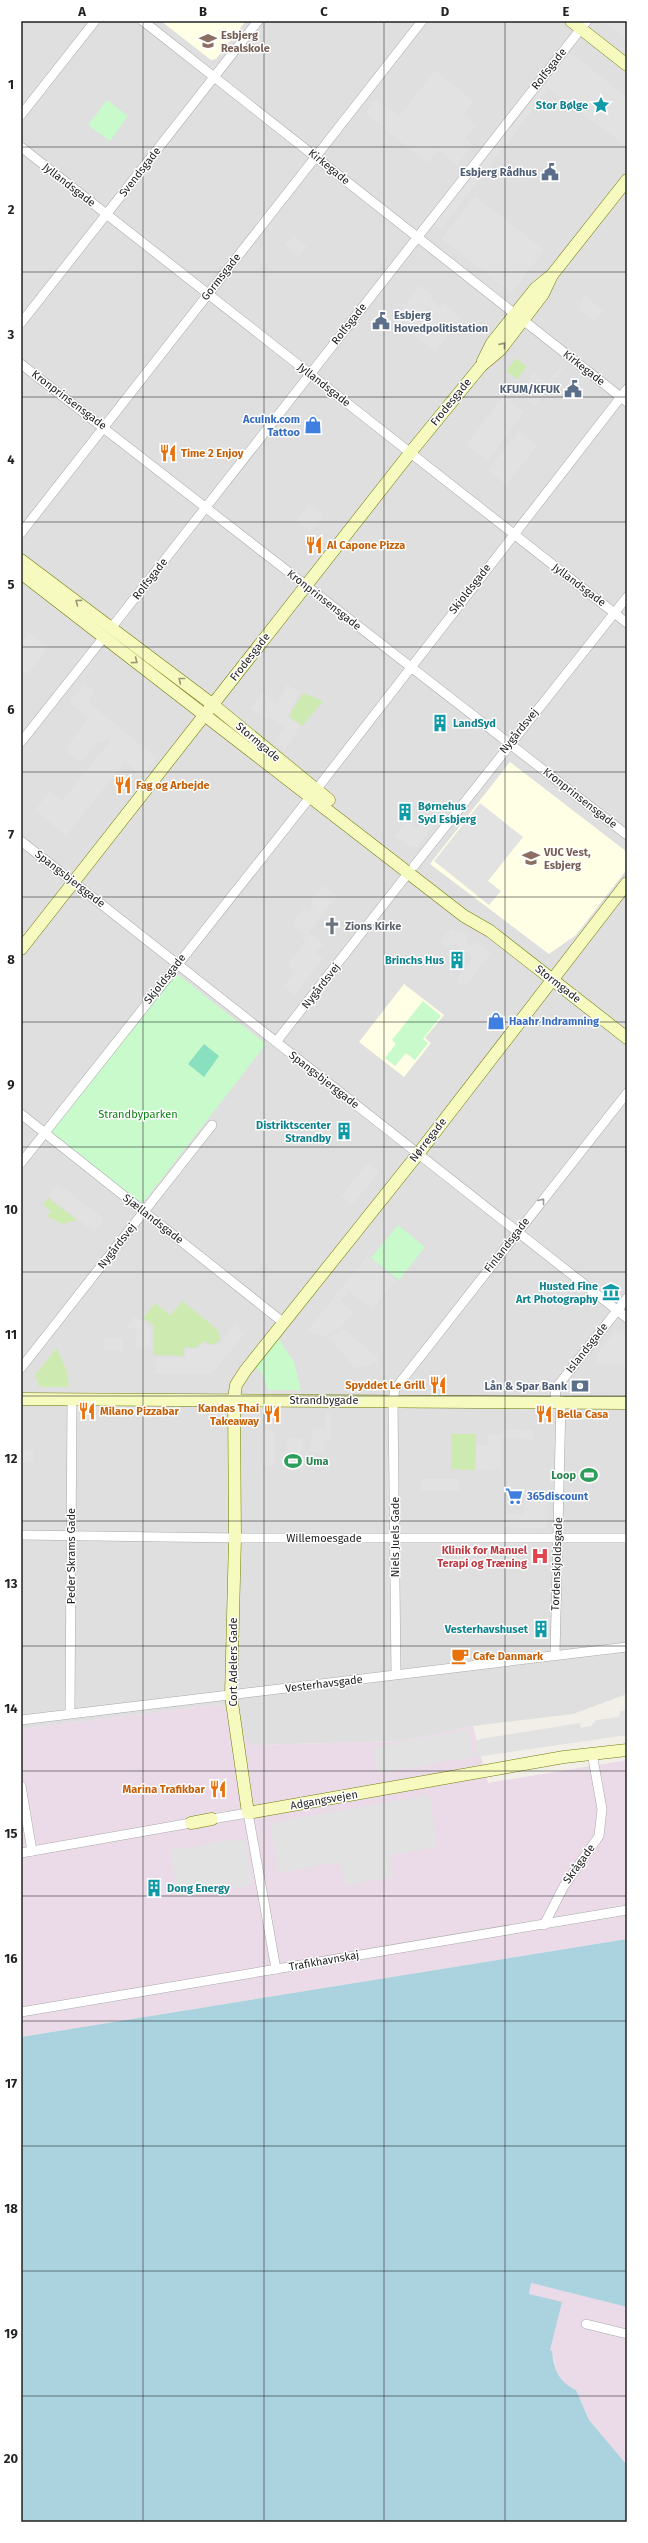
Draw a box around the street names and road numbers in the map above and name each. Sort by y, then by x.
street label: Rolfsgade [529,46,569,92]
street label: Svendsgade [117,145,163,199]
street label: Kirkegade [306,146,352,188]
street label: Jyllandsgade [40,160,98,210]
street label: Gormsgade [199,251,243,303]
street label: Rolfsgade [329,301,369,347]
street label: Kirkegade [561,348,607,388]
street label: Jyllandsgade [295,360,353,410]
street label: Kronprinsensgade [29,368,109,432]
street label: Frodesgade [428,376,474,428]
street label: Rolfsgade [130,556,170,602]
street label: Skjoldsgade [446,561,494,617]
street label: Jyllandsgade [550,561,608,609]
street label: Kronprinsensgade [284,567,364,633]
street label: Frodesgade [227,630,273,684]
street label: Nygårdsvej [497,706,541,756]
street label: Stormgade [233,720,283,764]
street label: Kronprinsensgade [540,765,620,831]
street label: Spangsbjerggade [32,848,108,910]
street label: Skjoldsgade [141,951,189,1007]
street label: Nygårdsvej [299,961,343,1011]
street label: Stormgade [533,962,583,1006]
street label: Spangsbjerggade [286,1049,362,1111]
street label: Nørregade [407,1115,449,1165]
street label: Sjællandsgade [120,1191,186,1247]
street label: Finlandsgade [482,1215,532,1275]
street label: Nygårdsvej [95,1221,139,1271]
street label: Islandsgade [563,1320,611,1376]
street label: Strandbygade [290,1394,358,1407]
street label: Niels Juels Gade [389,1497,402,1577]
street label: Peder Skrams Gade [65,1508,78,1604]
street label: Tordenskjoldsgade [549,1517,565,1611]
street label: Willemoesgade [286,1532,362,1545]
street label: Cort Adelers Gade [227,1617,240,1707]
street label: Vesterhavsgade [285,1673,363,1695]
street label: Adgangsvejen [289,1788,359,1812]
street label: Skrågade [560,1842,598,1886]
street label: Trafikhavnskaj [288,1948,360,1974]

